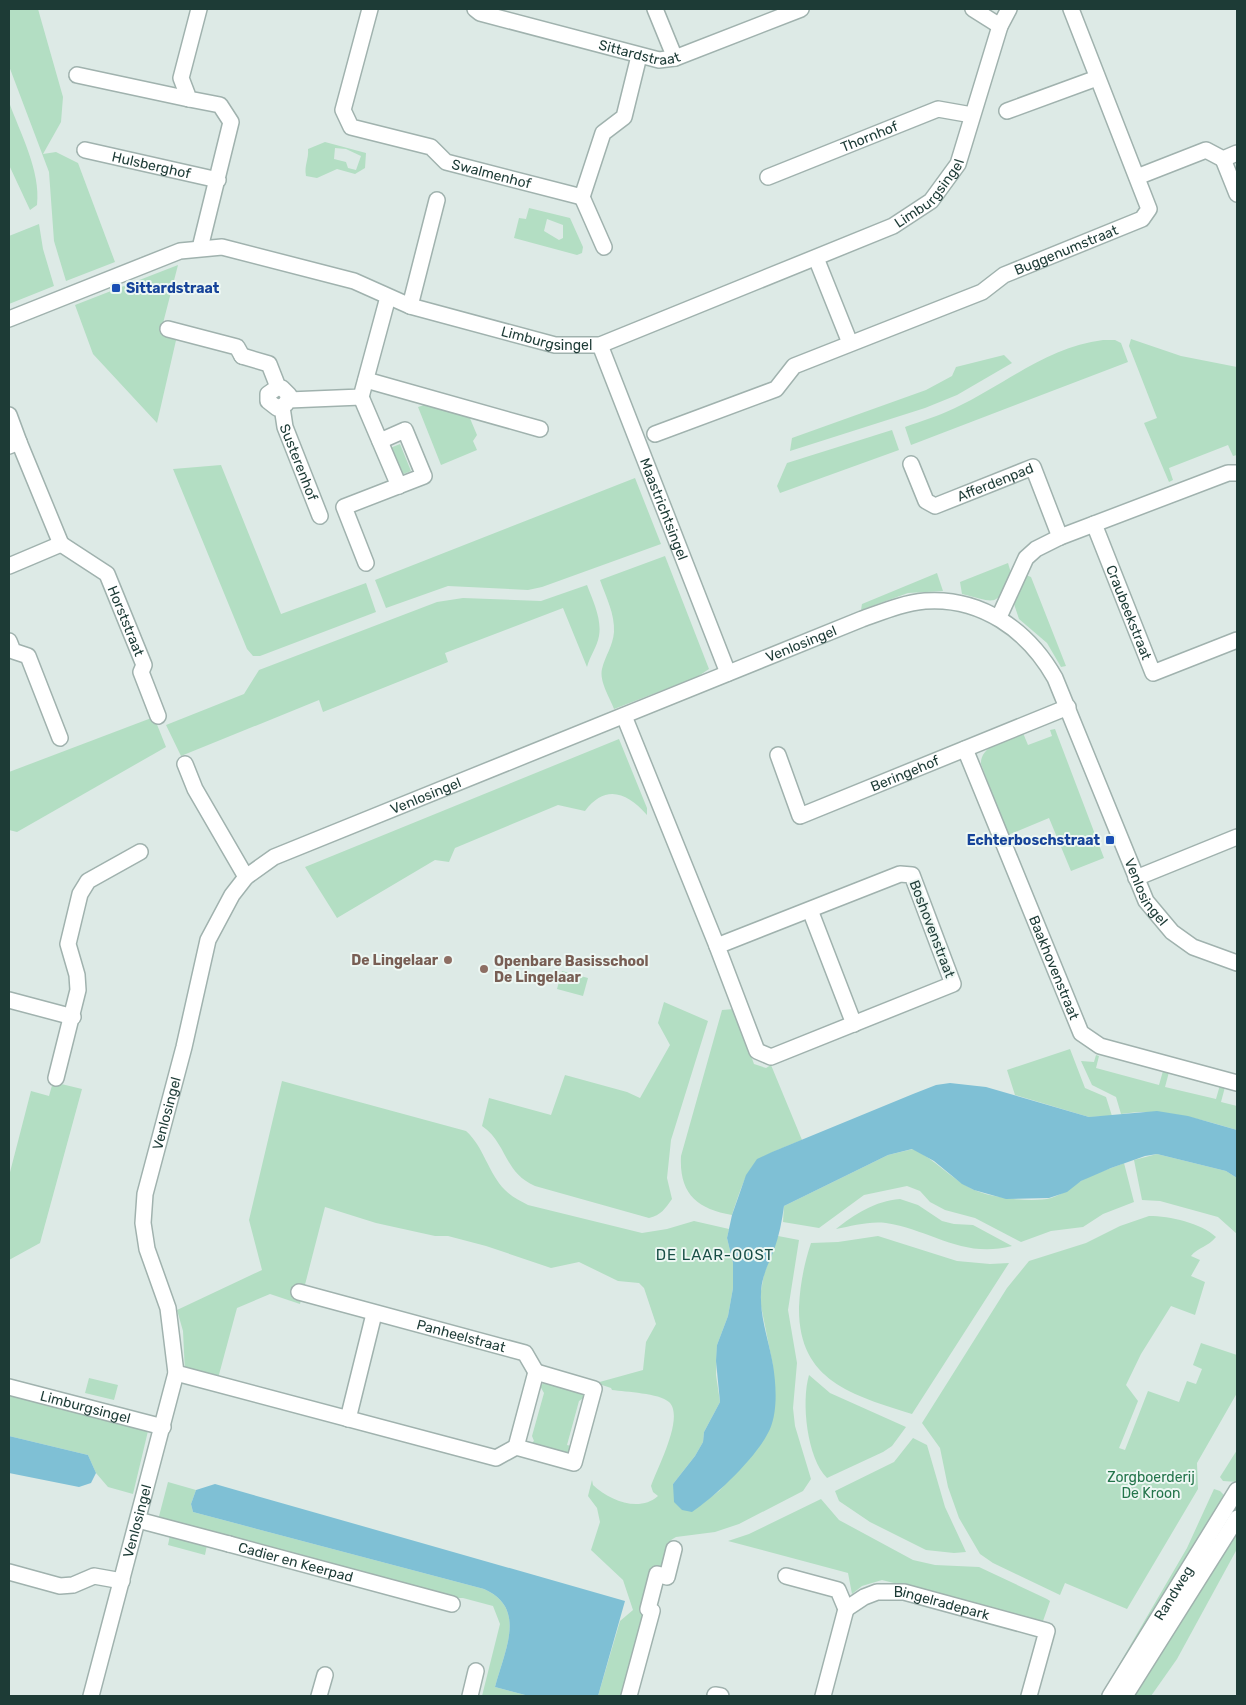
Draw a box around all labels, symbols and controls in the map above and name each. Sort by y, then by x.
street label: Sittardstraat [597,36,683,68]
street label: Thornhof [838,117,901,156]
street label: Hulsberghof [110,148,193,182]
street label: Swalmenhof [450,155,534,192]
street label: Limburgsingel [891,157,968,231]
street label: Buggenumstraat [1012,221,1121,279]
place label: Sittardstraat [126,280,220,297]
marker: Sittardstraat [110,282,122,294]
street label: Limburgsingel [499,322,592,354]
street label: Susterenhof [276,421,322,504]
street label: Maastrichtsingel [636,455,692,562]
street label: Afferdenpad [955,459,1036,505]
street label: Craubeekstraat [1103,562,1156,663]
street label: Horststraat [104,583,148,659]
street label: Venlosingel [763,622,839,666]
street label: Beringehof [868,752,942,795]
street label: Venlosingel [388,774,463,818]
place label: Echterboschstraat [967,832,1100,849]
marker: Echterboschstraat [1104,834,1116,846]
street label: Venlosingel [1121,856,1171,929]
street label: Boshovenstraat [906,878,959,981]
street label: Baakhovenstraat [1025,913,1083,1023]
place label: De Lingelaar [351,952,439,969]
place label: Openbare Basisschool De Lingelaar [494,953,649,986]
marker: De Lingelaar [442,954,454,966]
marker: Openbare Basisschool De Lingelaar [478,963,490,975]
street label: Venlosingel [149,1075,184,1152]
district label: DE LAAR-OOST [656,1246,774,1264]
street label: Panheelstraat [415,1316,508,1356]
street label: Limburgsingel [38,1387,132,1427]
park label: Zorgboerderij De Kroon [1107,1469,1195,1502]
street label: Venlosingel [119,1483,155,1559]
street label: Cadier en Keerpad [236,1538,355,1586]
street label: Randweg [1150,1563,1197,1623]
street label: Bingelradepark [894,1584,992,1624]

